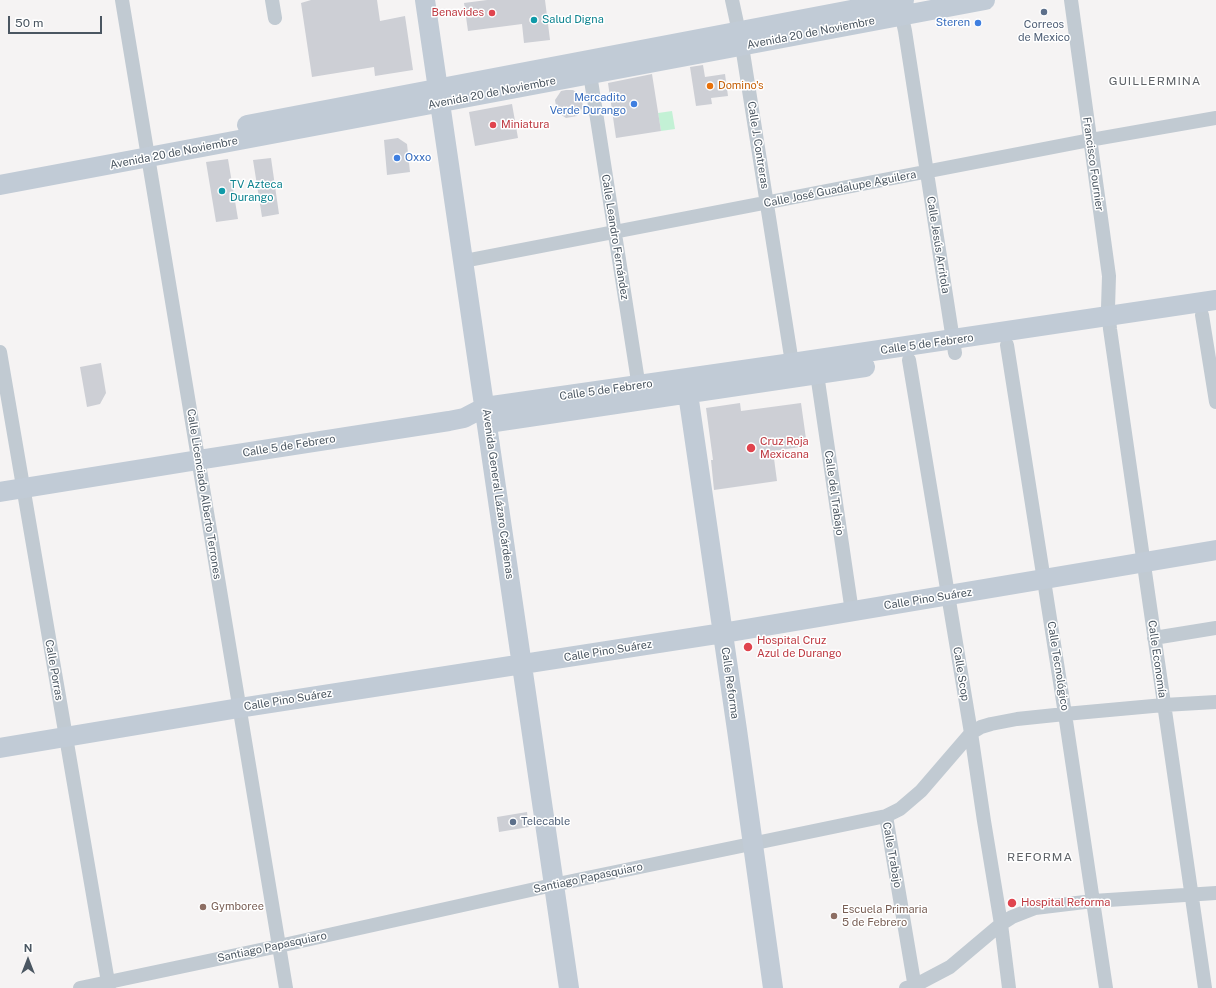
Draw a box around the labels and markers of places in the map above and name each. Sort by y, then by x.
place label: Benavides [432,6,484,20]
marker: Correos de Mexico [1039,7,1049,17]
marker: Benavides [487,8,497,18]
place label: Salud Digna [542,13,604,27]
marker: Salud Digna [529,15,539,25]
place label: Steren [936,16,970,30]
marker: Steren [973,18,983,28]
place label: Correos de Mexico [1018,18,1070,44]
place label: Domino's [718,79,763,93]
marker: Domino's [705,81,715,91]
place label: Mercadito Verde Durango [550,91,626,117]
marker: Mercadito Verde Durango [629,99,639,109]
place label: Miniatura [501,118,549,132]
marker: Miniatura [488,120,498,130]
place label: Oxxo [405,151,431,165]
marker: Oxxo [392,153,402,163]
place label: TV Azteca Durango [230,178,283,204]
marker: TV Azteca Durango [217,186,227,196]
place label: Cruz Roja Mexicana [760,435,809,461]
marker: Cruz Roja Mexicana [745,442,757,454]
place label: Hospital Cruz Azul de Durango [757,634,842,660]
marker: Hospital Cruz Azul de Durango [742,641,754,653]
place label: Telecable [521,815,570,829]
marker: Telecable [508,817,518,827]
place label: Hospital Reforma [1021,896,1110,910]
marker: Hospital Reforma [1006,897,1018,909]
place label: Gymboree [211,900,264,914]
marker: Gymboree [198,902,208,912]
place label: Escuela Primaria 5 de Febrero [842,903,928,929]
marker: Escuela Primaria 5 de Febrero [829,911,839,921]

